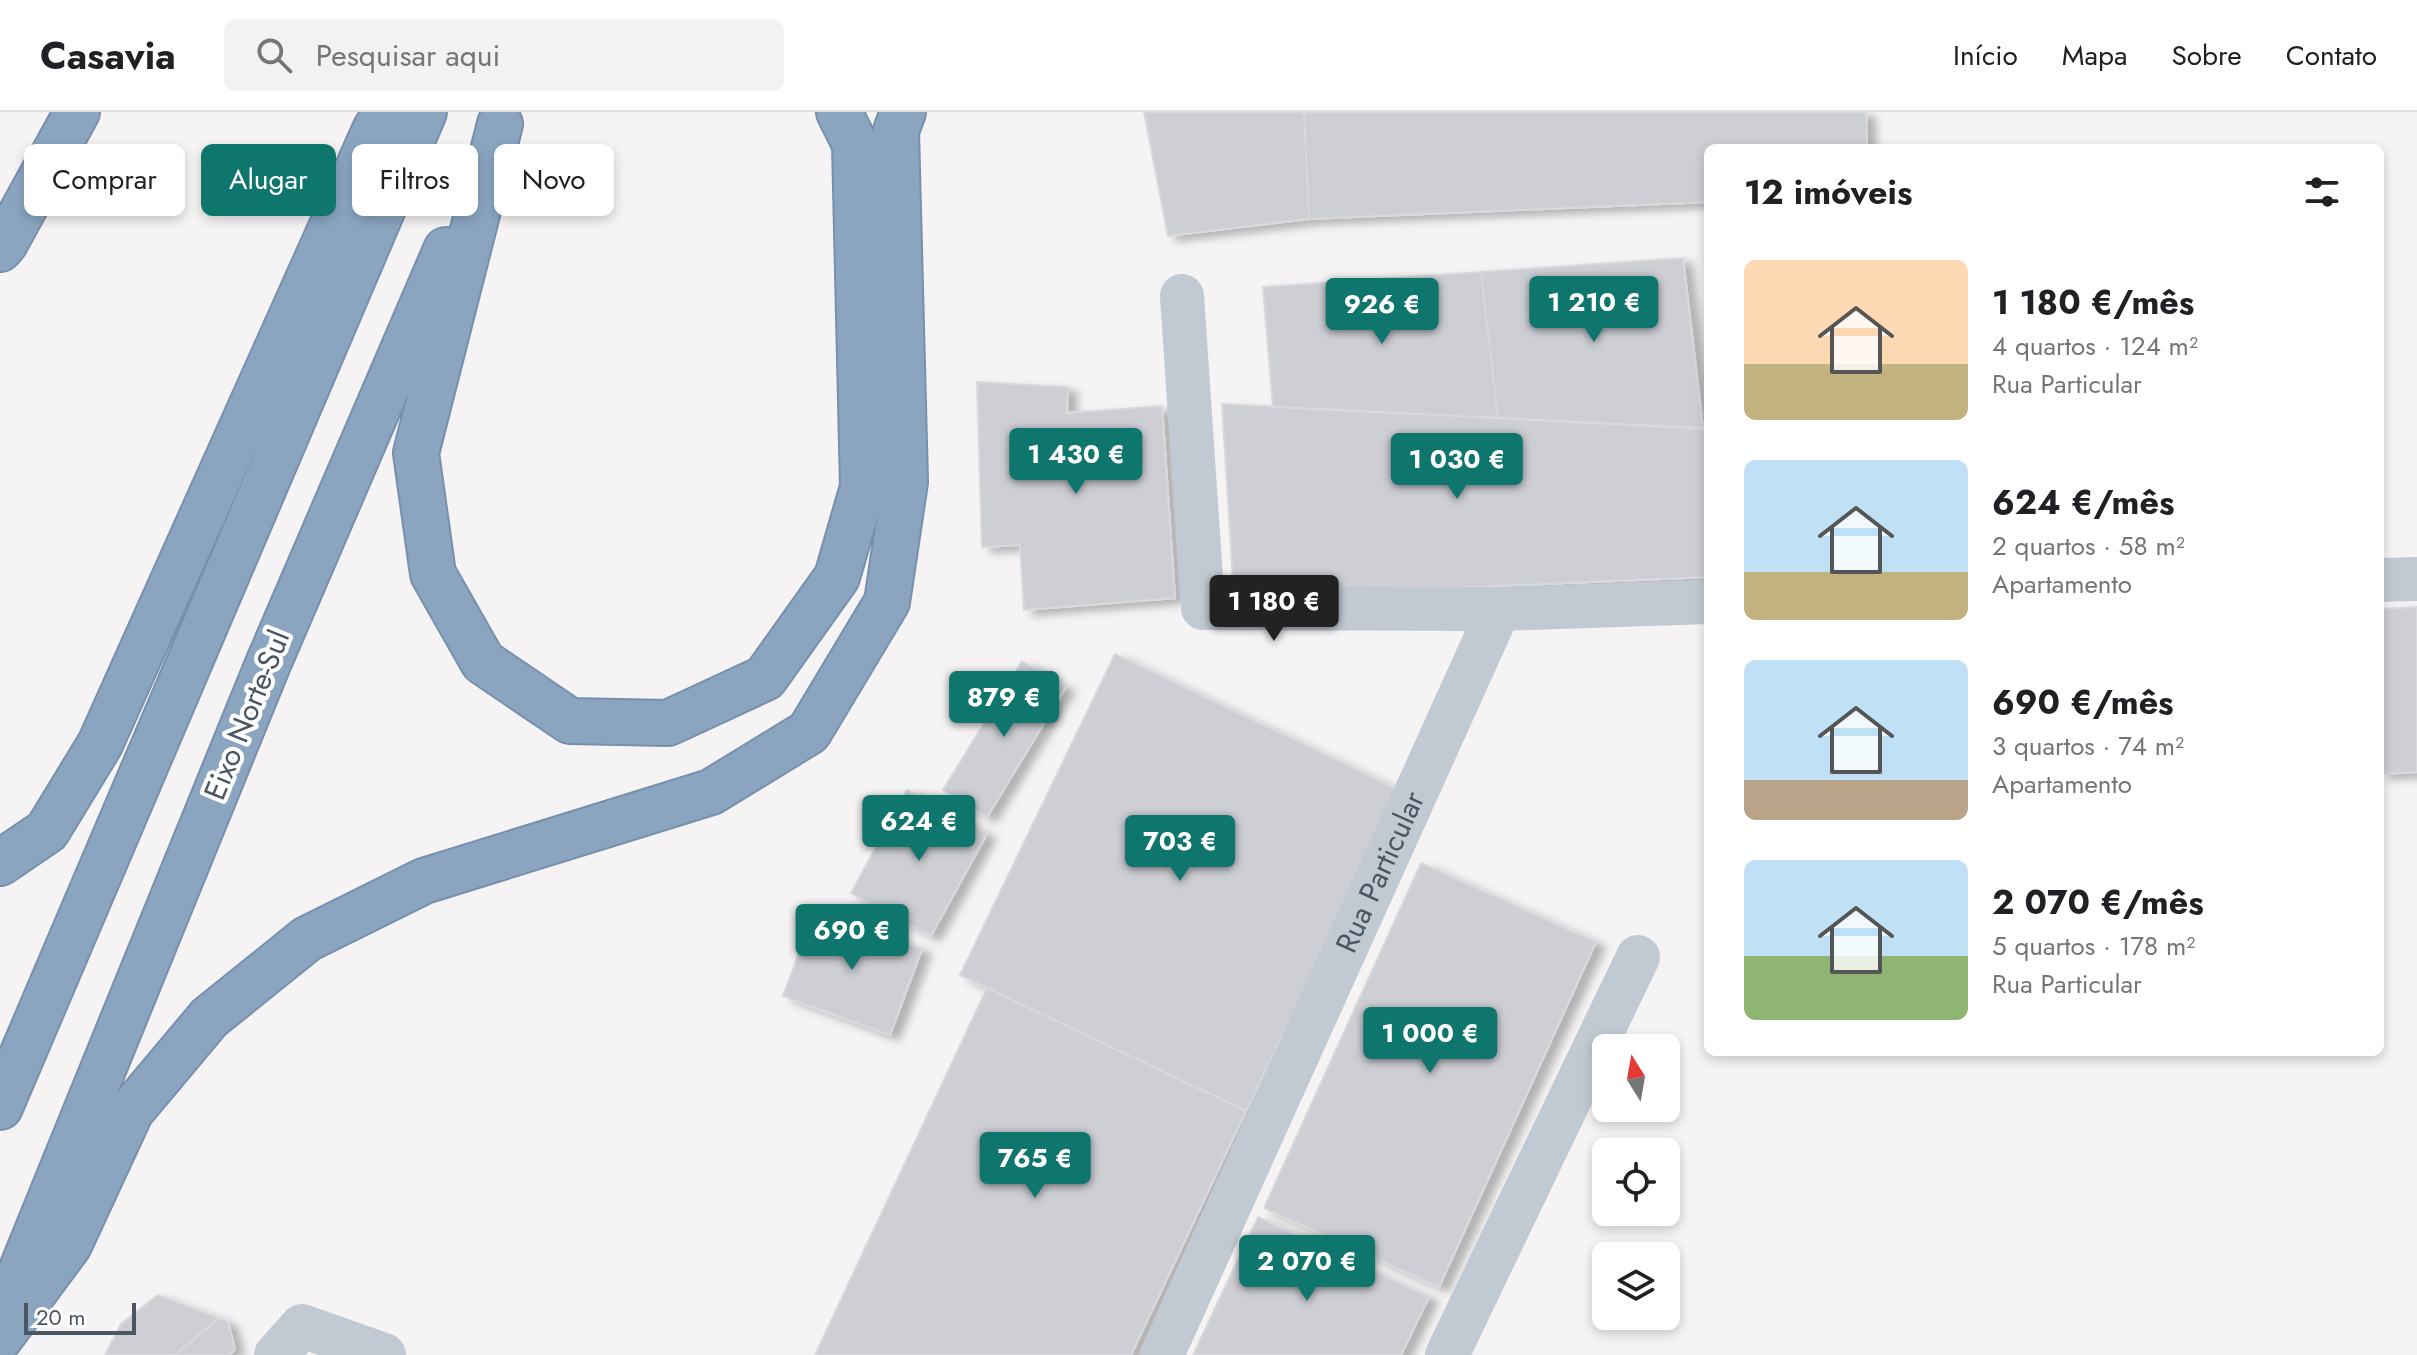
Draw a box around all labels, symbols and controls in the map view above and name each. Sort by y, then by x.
search box [224,19,784,91]
text: Casavia [40,28,176,83]
icon: search [252,33,296,77]
text: Pesquisar aqui [316,34,500,77]
text: Início [1953,35,2018,76]
text: Mapa [2062,35,2127,76]
text: Sobre [2171,35,2242,76]
text: Contato [2286,35,2377,76]
chip: Comprar [24,144,185,216]
chip: Alugar [201,144,336,216]
chip: Filtros [352,144,478,216]
chip: Novo [494,144,614,216]
text: 12 imóveis [1744,168,1912,217]
icon: filters [2300,170,2344,214]
pin: 1 210 € [1520,276,1668,344]
pin: 926 € [1326,278,1438,346]
text: 1 180 €/mês [1992,278,2194,327]
text: 1 210 € [1547,283,1641,321]
text: 926 € [1344,285,1420,323]
icon: home [1808,292,1904,388]
text: 4 quartos · 124 m² [1992,327,2198,365]
text: Rua Particular [1992,365,2142,403]
pin: 1 430 € [1002,428,1150,496]
pin: 1 030 € [1383,433,1531,501]
text: 1 430 € [1027,435,1125,473]
text: 1 030 € [1409,440,1505,478]
text: 624 €/mês [1992,478,2174,527]
icon: home [1808,492,1904,588]
text: 2 quartos · 58 m² [1992,527,2185,565]
text: Apartamento [1992,565,2132,603]
pin: 1 180 € [1200,575,1348,643]
text: 1 180 € [1228,582,1320,620]
street label: Eixo Norte-Sul [193,623,300,806]
pin: 879 € [948,671,1060,739]
text: 879 € [967,678,1041,716]
text: 690 €/mês [1992,678,2174,727]
icon: home [1808,692,1904,788]
text: 3 quartos · 74 m² [1992,727,2184,765]
text: Apartamento [1992,765,2132,803]
street label: Rua Particular [1325,783,1435,959]
pin: 624 € [863,795,975,863]
text: 624 € [880,802,958,840]
pin: 703 € [1124,815,1236,883]
text: 703 € [1143,822,1217,860]
text: 2 070 €/mês [1992,878,2204,927]
icon: home [1808,892,1904,988]
pin: 690 € [796,904,908,972]
text: 690 € [814,911,890,949]
text: 5 quartos · 178 m² [1992,927,2195,965]
text: Rua Particular [1992,965,2142,1003]
pin: 1 000 € [1356,1007,1504,1075]
text: 1 000 € [1381,1014,1479,1052]
north arrow [1592,1034,1680,1122]
map controls [1592,1034,1680,1330]
pin: 765 € [979,1132,1091,1200]
button: locate [1592,1138,1680,1226]
text: 765 € [998,1139,1072,1177]
pin: 2 070 € [1233,1235,1381,1303]
text: 2 070 € [1257,1242,1357,1280]
button: layers [1592,1242,1680,1330]
scale bar [24,1299,136,1335]
text: 20 m [36,1301,85,1333]

